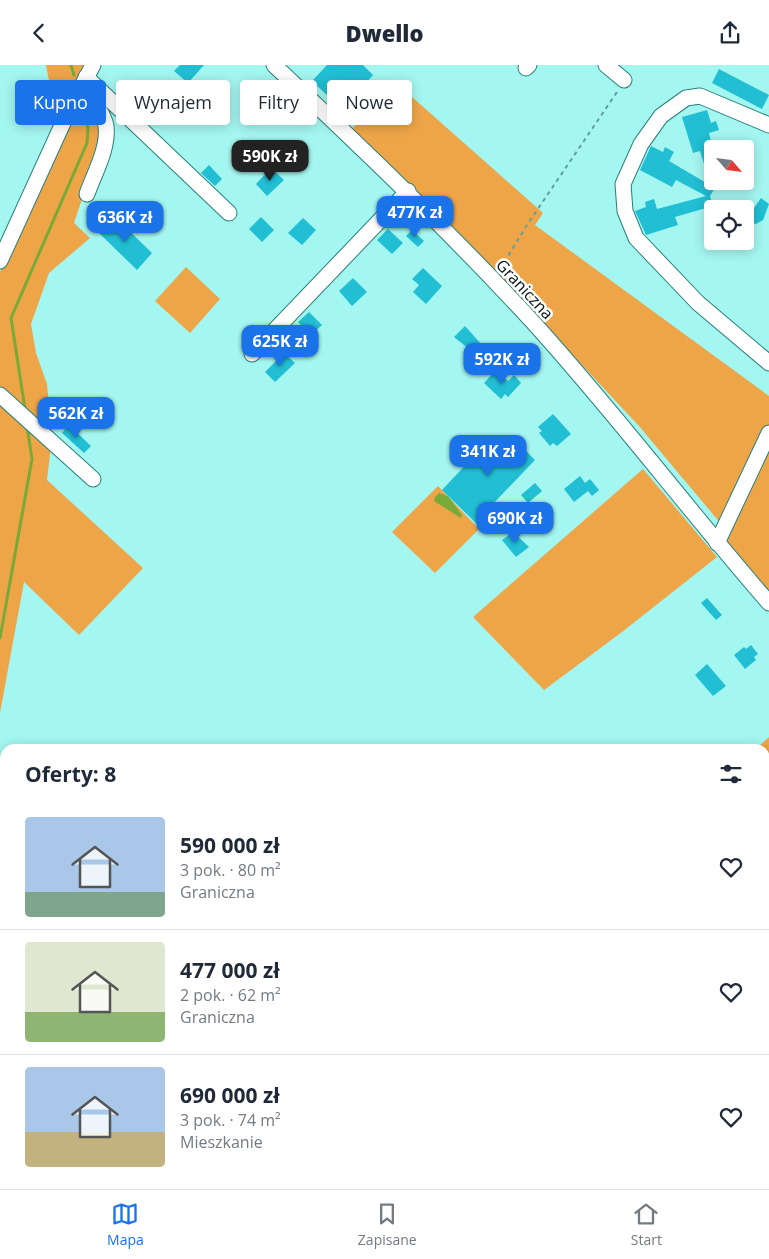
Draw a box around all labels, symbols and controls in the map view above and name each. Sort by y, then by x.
text: Dwello [345,18,424,48]
icon: back [25,19,53,47]
icon: share [716,19,744,47]
chip: Kupno [15,80,106,125]
chip: Wynajem [116,80,230,125]
chip: Filtry [240,80,317,125]
chip: Nowe [327,80,412,125]
pin: 590K zł [224,139,316,182]
north arrow [704,140,754,190]
map controls [704,140,754,250]
text: 590K zł [243,145,297,167]
pin: 477K zł [369,195,461,238]
button: locate [704,200,754,250]
pin: 636K zł [79,201,171,243]
text: 477K zł [388,201,442,223]
text: 636K zł [98,206,152,228]
street label: Graniczna [491,254,559,324]
pin: 625K zł [234,325,326,367]
text: 625K zł [253,330,307,352]
pin: 592K zł [456,343,548,385]
text: 592K zł [475,348,529,370]
pin: 562K zł [30,397,122,439]
text: 562K zł [49,402,103,424]
pin: 341K zł [442,435,534,477]
text: 341K zł [461,440,515,462]
pin: 690K zł [469,501,561,544]
text: 690K zł [488,507,542,529]
text: Oferty: 8 [25,760,116,788]
icon: filters [717,760,745,788]
text: 590 000 zł [180,831,280,859]
icon: home [65,837,125,897]
icon: heart [717,853,745,881]
text: 3 pok. · 80 m² [180,859,281,881]
text: Graniczna [180,881,255,903]
text: 477 000 zł [180,956,280,984]
icon: home [65,962,125,1022]
icon: heart [717,978,745,1006]
text: 2 pok. · 62 m² [180,984,281,1006]
text: Graniczna [180,1006,255,1028]
text: 690 000 zł [180,1081,280,1109]
icon: home [65,1087,125,1147]
icon: heart [717,1103,745,1131]
text: 3 pok. · 74 m² [180,1109,281,1131]
text: Mieszkanie [180,1131,263,1153]
tab: Mapa [107,1200,144,1249]
tab: Zapisane [358,1200,417,1249]
tab: Start [631,1200,662,1249]

